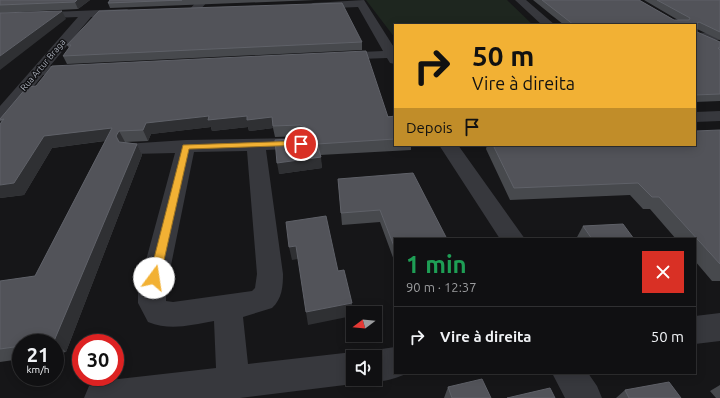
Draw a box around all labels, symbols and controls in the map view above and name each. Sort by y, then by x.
street label: Rua Artur Braga [18,37,68,93]
icon: right [406,40,458,92]
text: 50 m [472,40,534,71]
text: Vire à direita [472,73,575,93]
icon: arrive [461,116,483,138]
text: Depois [406,119,453,136]
pin [284,127,318,161]
icon: arrive [290,133,312,155]
text: 1 min [406,251,467,278]
button: close [642,251,684,293]
position arrow [133,257,175,299]
text: 90 m · 12:37 [406,280,477,294]
north arrow [346,306,382,342]
map controls [346,306,382,386]
icon: right [406,326,428,348]
text: Vire à direita [440,328,532,345]
text: 50 m [651,328,684,345]
speed limit sign: 30 [72,334,124,386]
text: 21 [27,343,49,366]
button: sound [346,350,382,386]
text: km/h [26,364,50,375]

